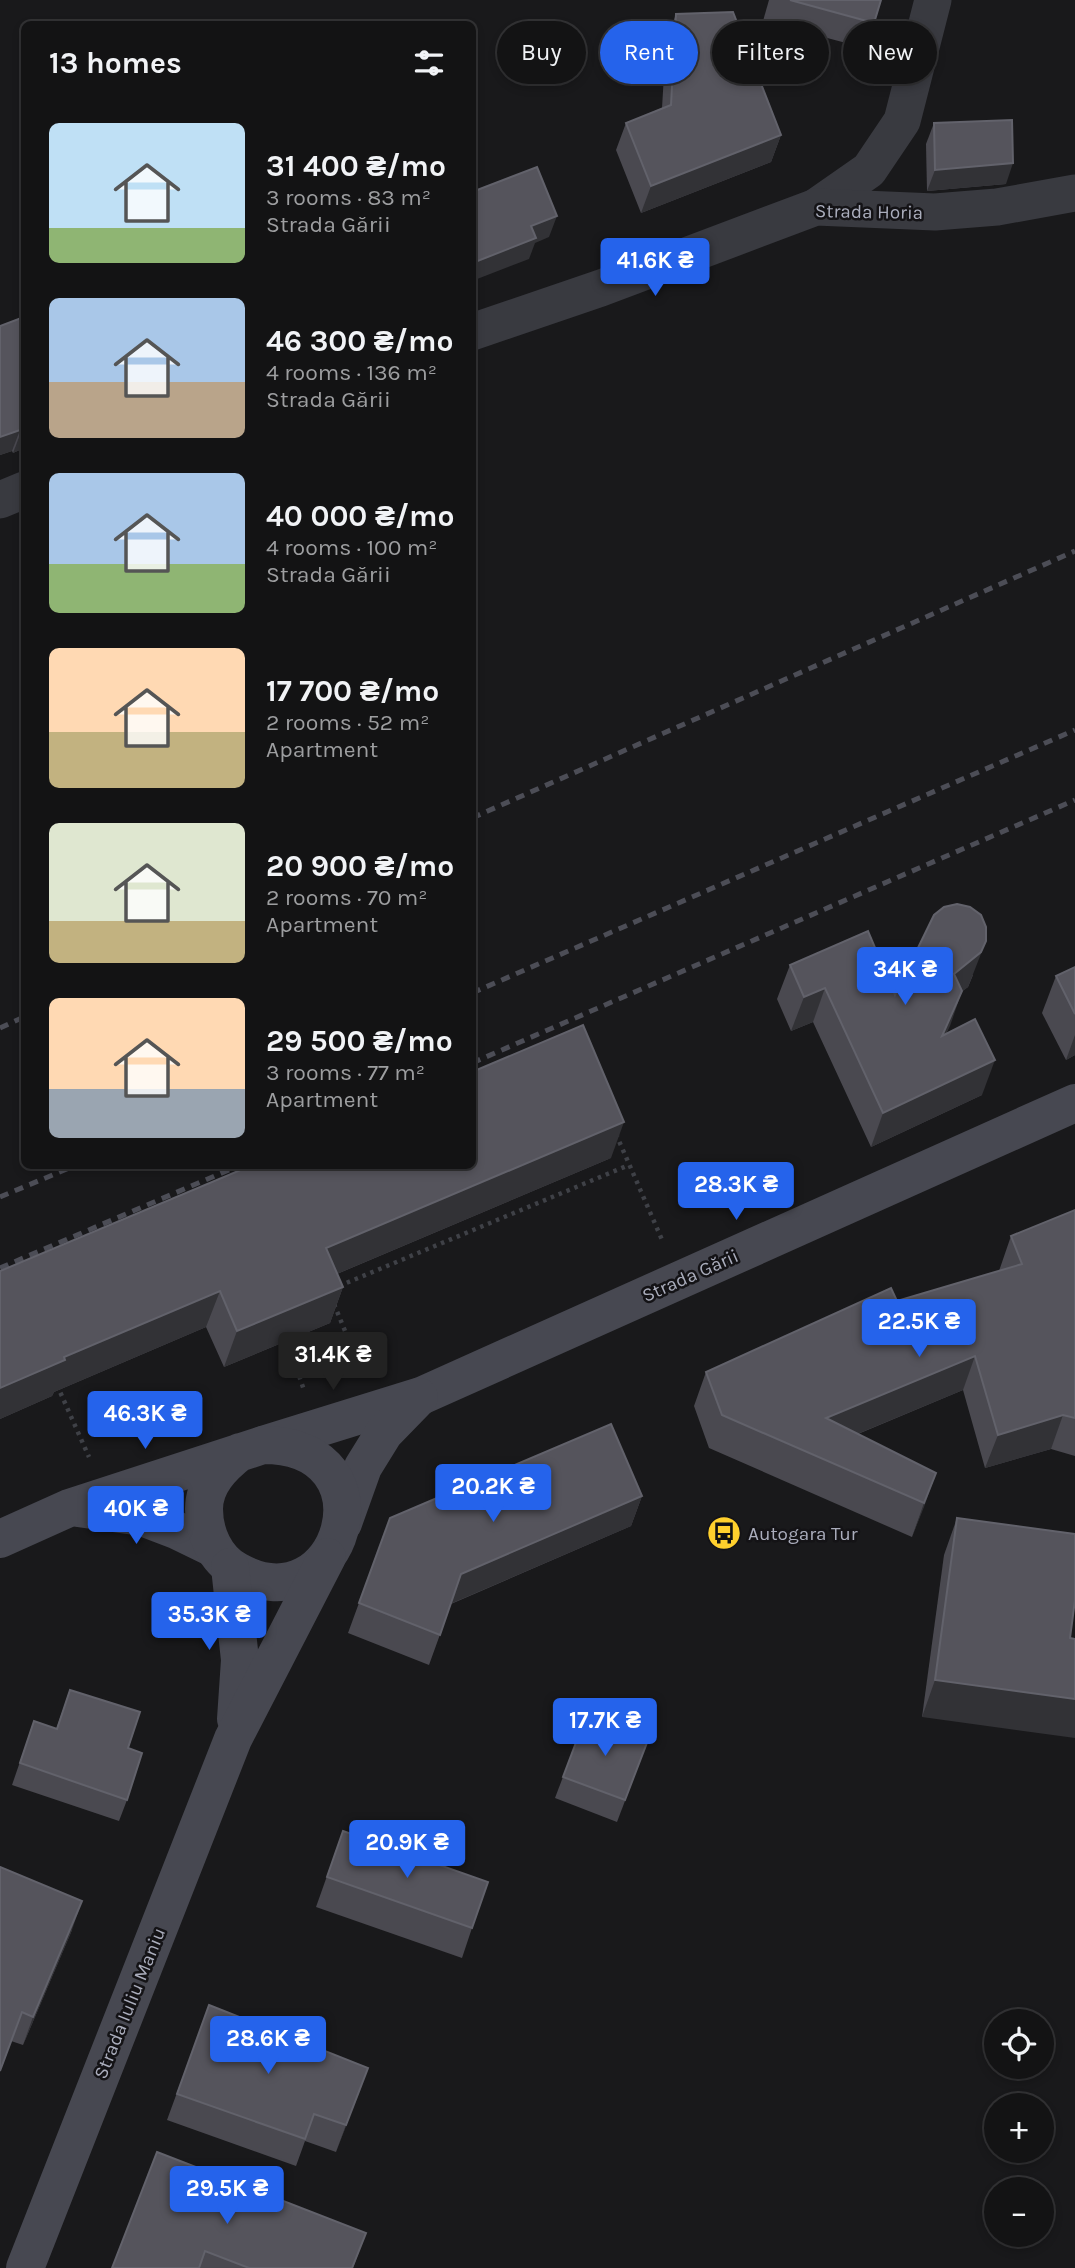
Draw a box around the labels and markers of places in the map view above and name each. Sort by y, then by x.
pin: 41.6K ₴ [590,238,720,298]
pin: 34K ₴ [856,948,954,1007]
pin: 28.3K ₴ [671,1162,801,1222]
pin: 22.5K ₴ [854,1300,984,1359]
pin: 31.4K ₴ [268,1332,398,1392]
pin: 46.3K ₴ [80,1392,210,1451]
pin: 20.2K ₴ [428,1464,558,1524]
pin: 40K ₴ [87,1486,185,1546]
bus stop icon: Autogara Tur [705,1514,743,1552]
place label: Autogara Tur [748,1523,858,1545]
pin: 35.3K ₴ [144,1592,274,1652]
pin: 17.7K ₴ [540,1698,670,1758]
pin: 20.9K ₴ [342,1820,472,1880]
pin: 28.6K ₴ [203,2016,333,2076]
pin: 29.5K ₴ [162,2166,292,2226]

